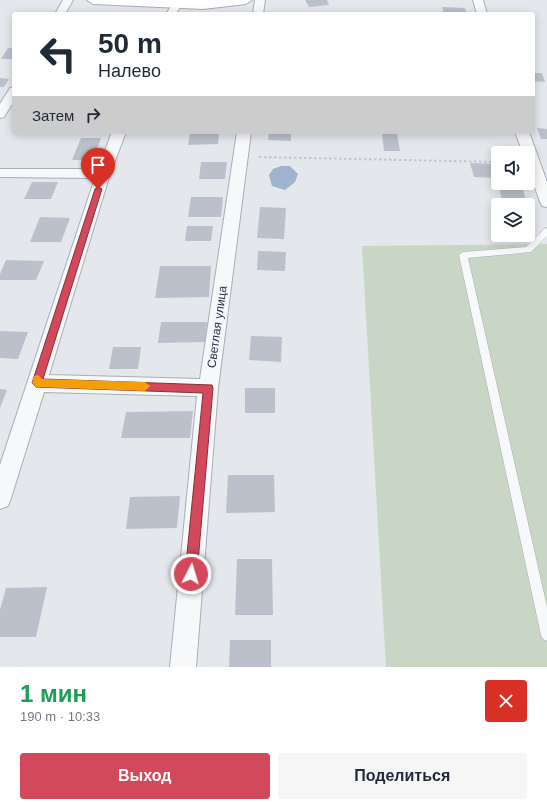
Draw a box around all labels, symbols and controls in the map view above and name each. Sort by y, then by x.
icon: left [32,28,84,80]
text: 50 m [98,28,162,59]
text: Налево [98,61,161,81]
icon: right [82,104,104,126]
text: Затем [32,107,74,124]
map controls [491,146,535,242]
button: sound [491,146,535,190]
pin [81,148,115,189]
icon: arrive [87,154,109,176]
button: layers [491,198,535,242]
street label: Светлая улица [204,285,230,369]
position arrow [170,553,212,595]
text: 1 мин [20,680,87,707]
button: close [485,680,527,722]
text: 190 m · 10:33 [20,709,100,724]
button: Выход [20,753,270,799]
button: Поделиться [278,753,527,799]

